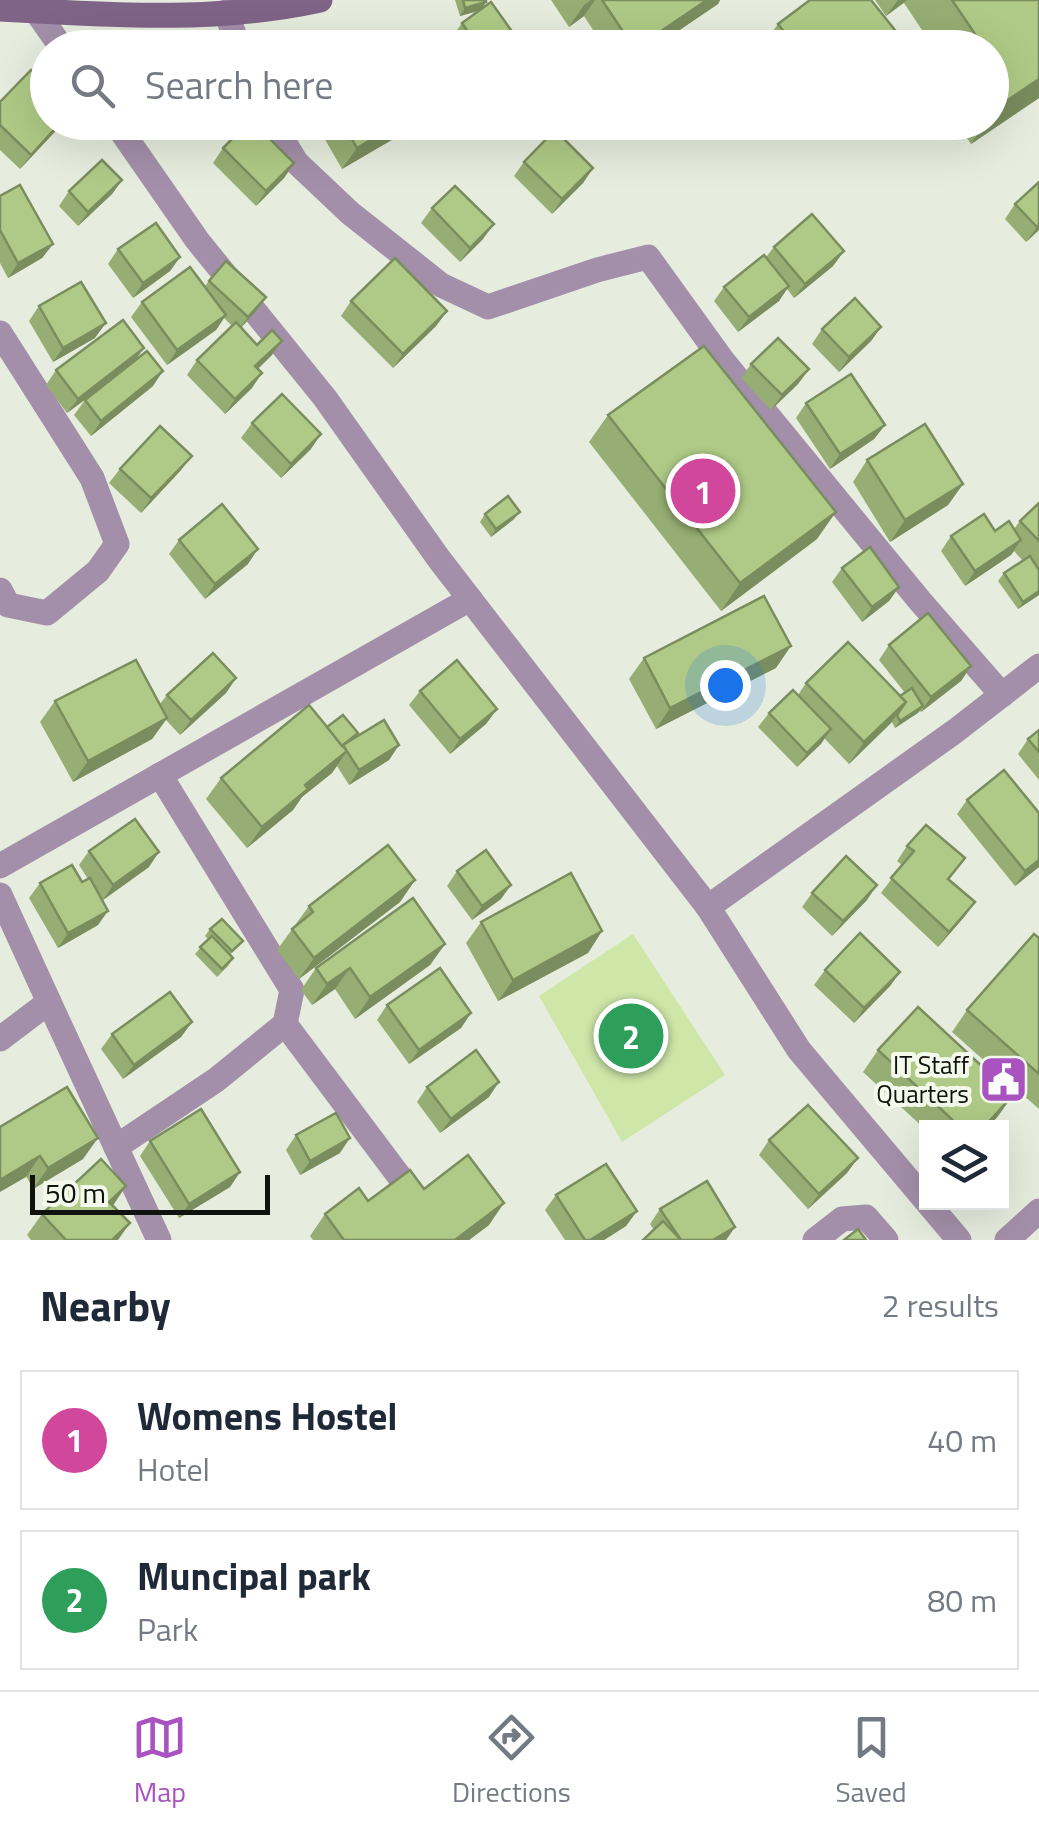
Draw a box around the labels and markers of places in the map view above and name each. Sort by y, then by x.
pin: 1 [670,454,736,528]
pin: 2 [598,998,664,1074]
place label: IT Staff Quarters [876,1046,970,1113]
public building icon: IT Staff Quarters [978,1053,1030,1105]

